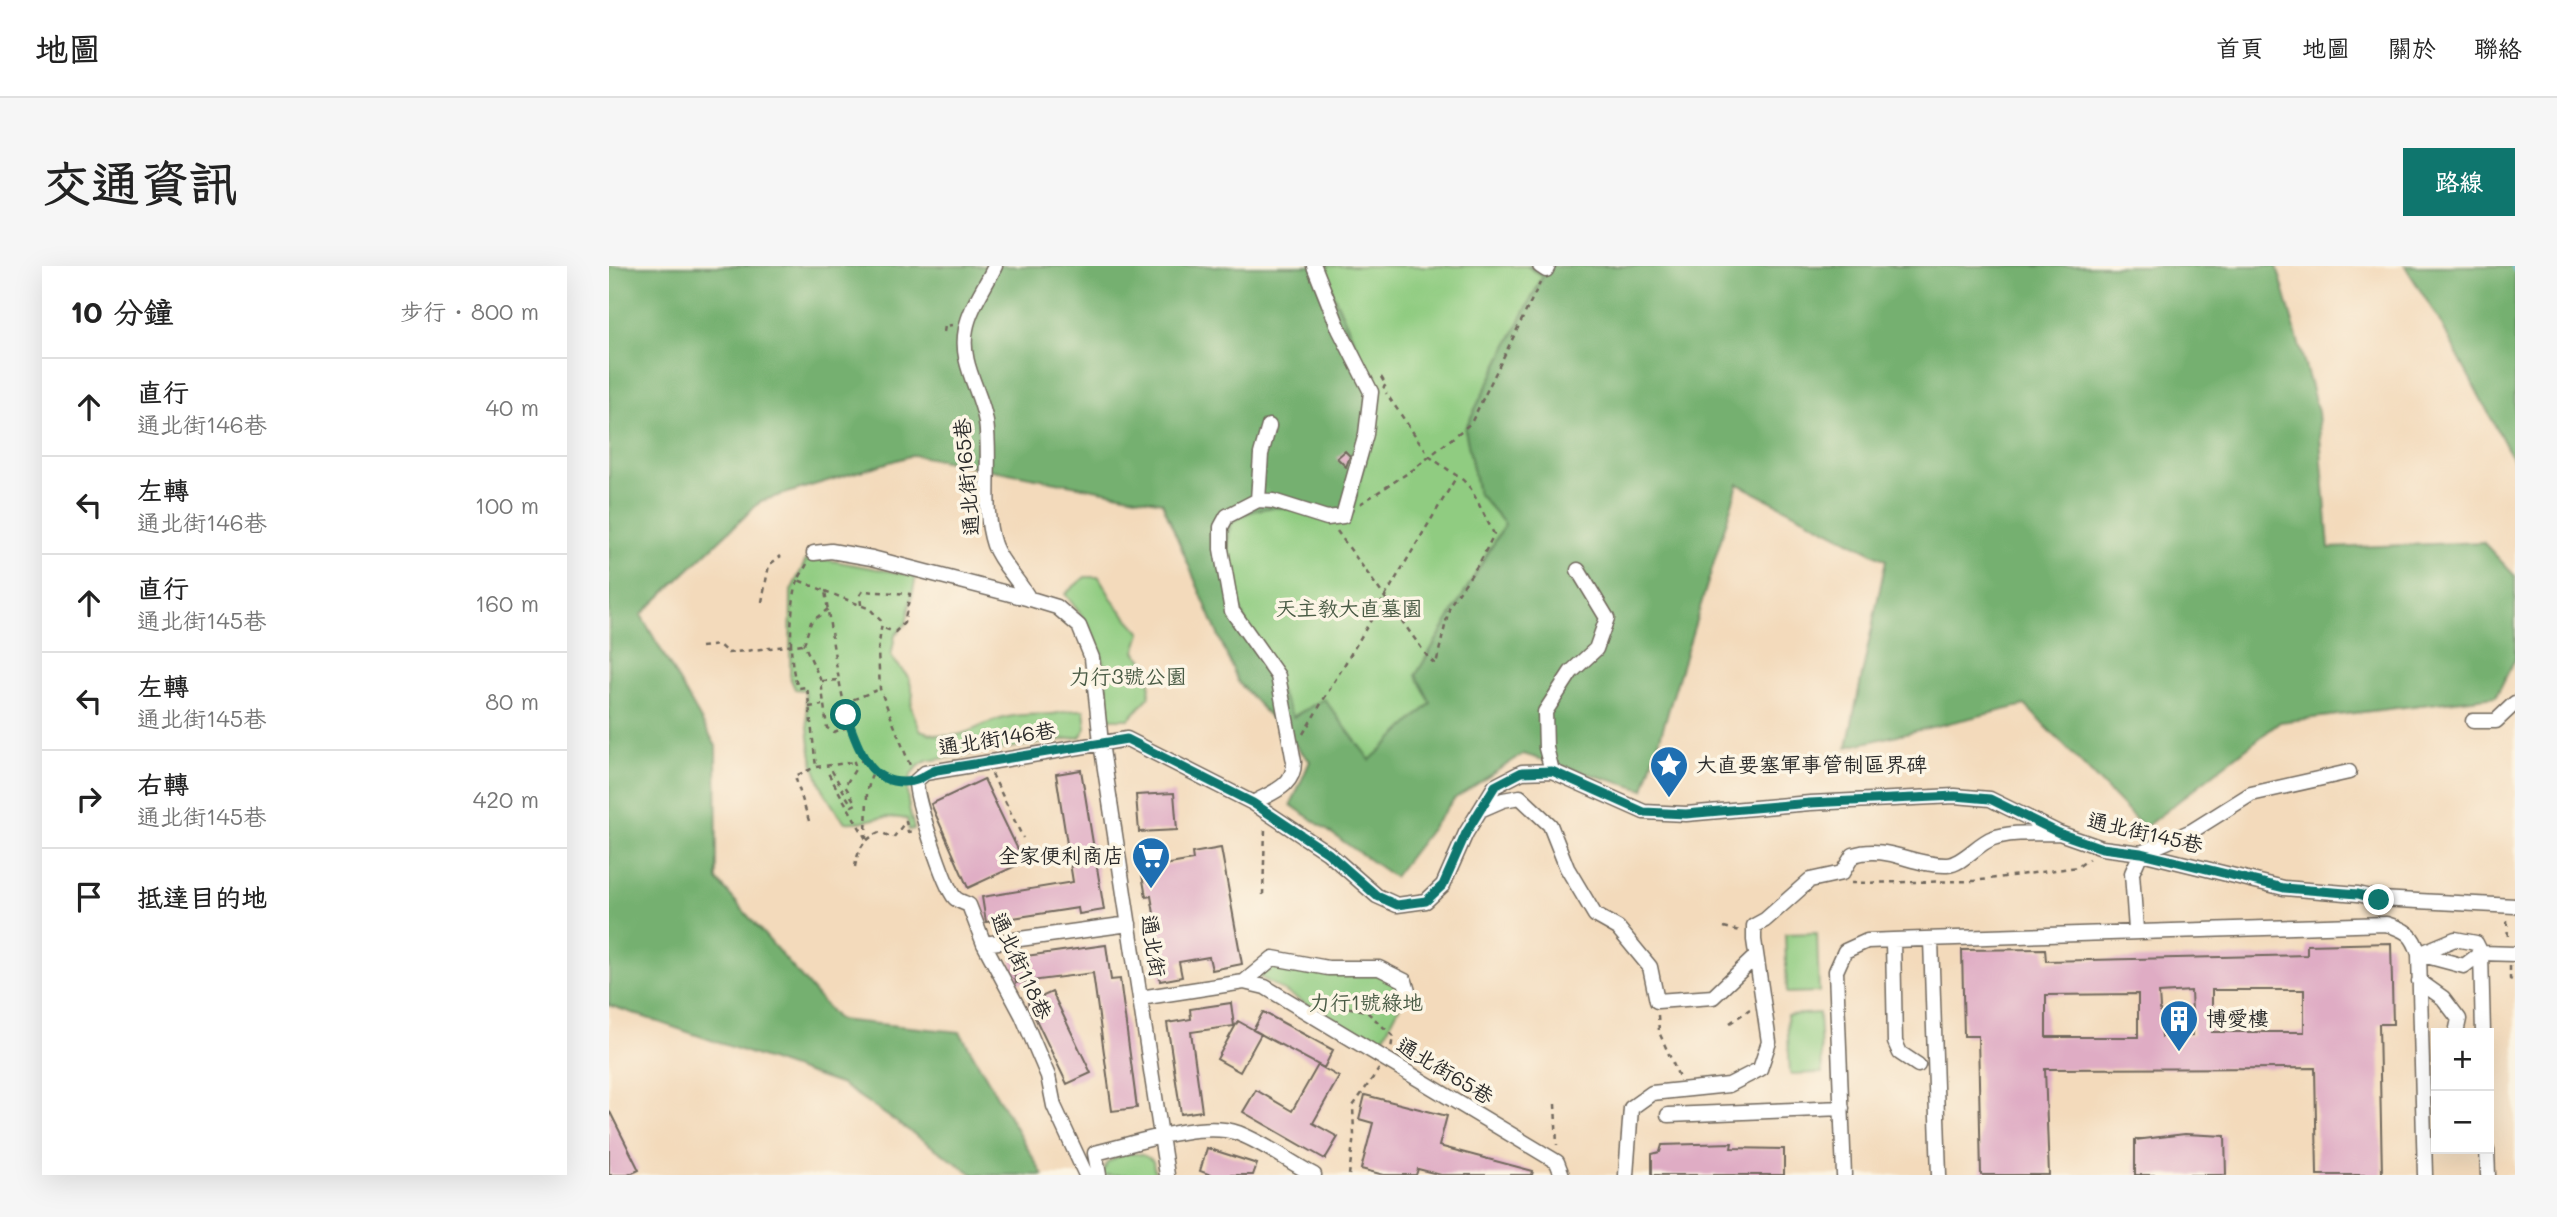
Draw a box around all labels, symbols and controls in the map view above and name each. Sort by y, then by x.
text: 地圖 [35,26,101,69]
text: 首頁 [2216,32,2264,63]
text: 地圖 [2302,32,2350,63]
text: 關於 [2388,32,2436,63]
text: 聯絡 [2474,32,2522,63]
button: 路線 [2403,148,2515,216]
text: 交通資訊 [42,150,238,213]
text: 10 分鐘 [70,291,173,331]
text: 步行 · 800 m [400,296,539,326]
text: 直行 [137,375,189,409]
icon: ahead [70,388,108,426]
text: 40 m [486,392,539,422]
text: 通北街146巷 [137,409,267,439]
street label: 通北街165巷 [947,417,984,537]
text: 左轉 [137,473,189,507]
icon: left [70,486,108,524]
text: 100 m [475,490,539,520]
text: 通北街146巷 [137,507,267,537]
text: 直行 [137,571,189,605]
icon: ahead [70,584,108,622]
text: 160 m [475,588,539,618]
park label: 天主教大直墓園 [1276,594,1423,621]
text: 通北街145巷 [137,605,266,635]
park label: 力行3號公園 [1069,662,1187,689]
text: 左轉 [137,669,189,703]
icon: left [70,682,108,720]
text: 80 m [485,686,539,716]
route start [830,699,861,730]
text: 通北街145巷 [137,703,266,733]
street label: 通北街146巷 [936,715,1057,760]
place icon: 大直要塞軍事管制區界碑 [1648,744,1690,799]
place label: 大直要塞軍事管制區界碑 [1696,750,1927,777]
text: 右轉 [137,767,189,801]
icon: right [70,780,108,818]
text: 420 m [473,784,539,814]
text: 通北街145巷 [137,801,266,831]
street label: 通北街145巷 [2085,805,2206,858]
supermarket icon: 全家便利商店 [1130,835,1172,890]
place label: 全家便利商店 [998,841,1124,868]
icon: arrive [70,878,108,916]
text: 抵達目的地 [137,880,267,914]
route end [2363,884,2394,915]
street label: 通北街118巷 [986,907,1059,1023]
street label: 通北街 [1136,913,1173,979]
park label: 力行1號綠地 [1309,988,1423,1015]
building icon: 博愛樓 [2158,998,2200,1053]
place label: 博愛樓 [2206,1004,2269,1031]
map controls [2431,1028,2494,1154]
button: + [2431,1028,2494,1091]
street label: 通北街65巷 [1392,1030,1499,1109]
button: − [2431,1091,2494,1154]

